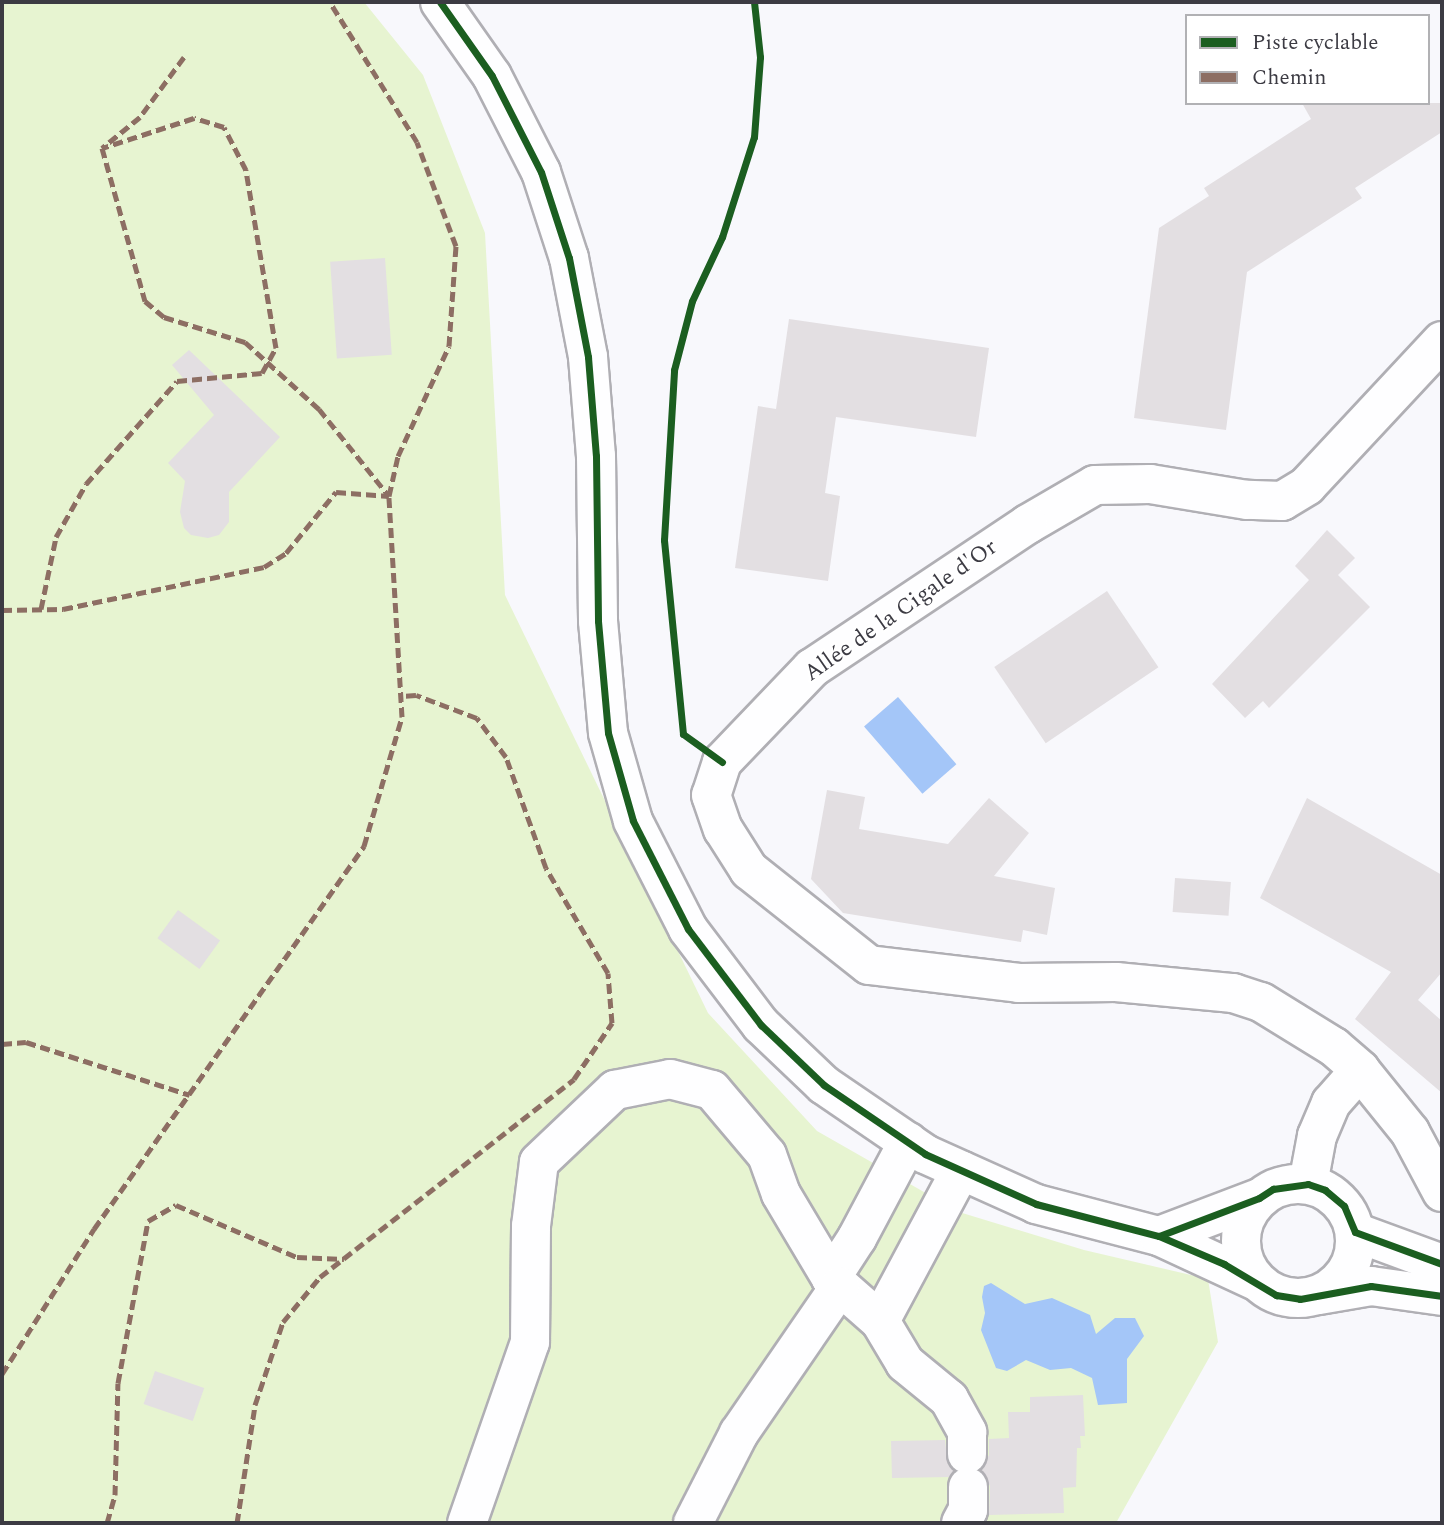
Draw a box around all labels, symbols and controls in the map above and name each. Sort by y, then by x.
legend [1185,14,1430,105]
text: Piste cyclable [1252,27,1378,59]
text: Chemin [1252,62,1326,94]
street label: Allée de la Cigale d'Or [799,534,1003,688]

